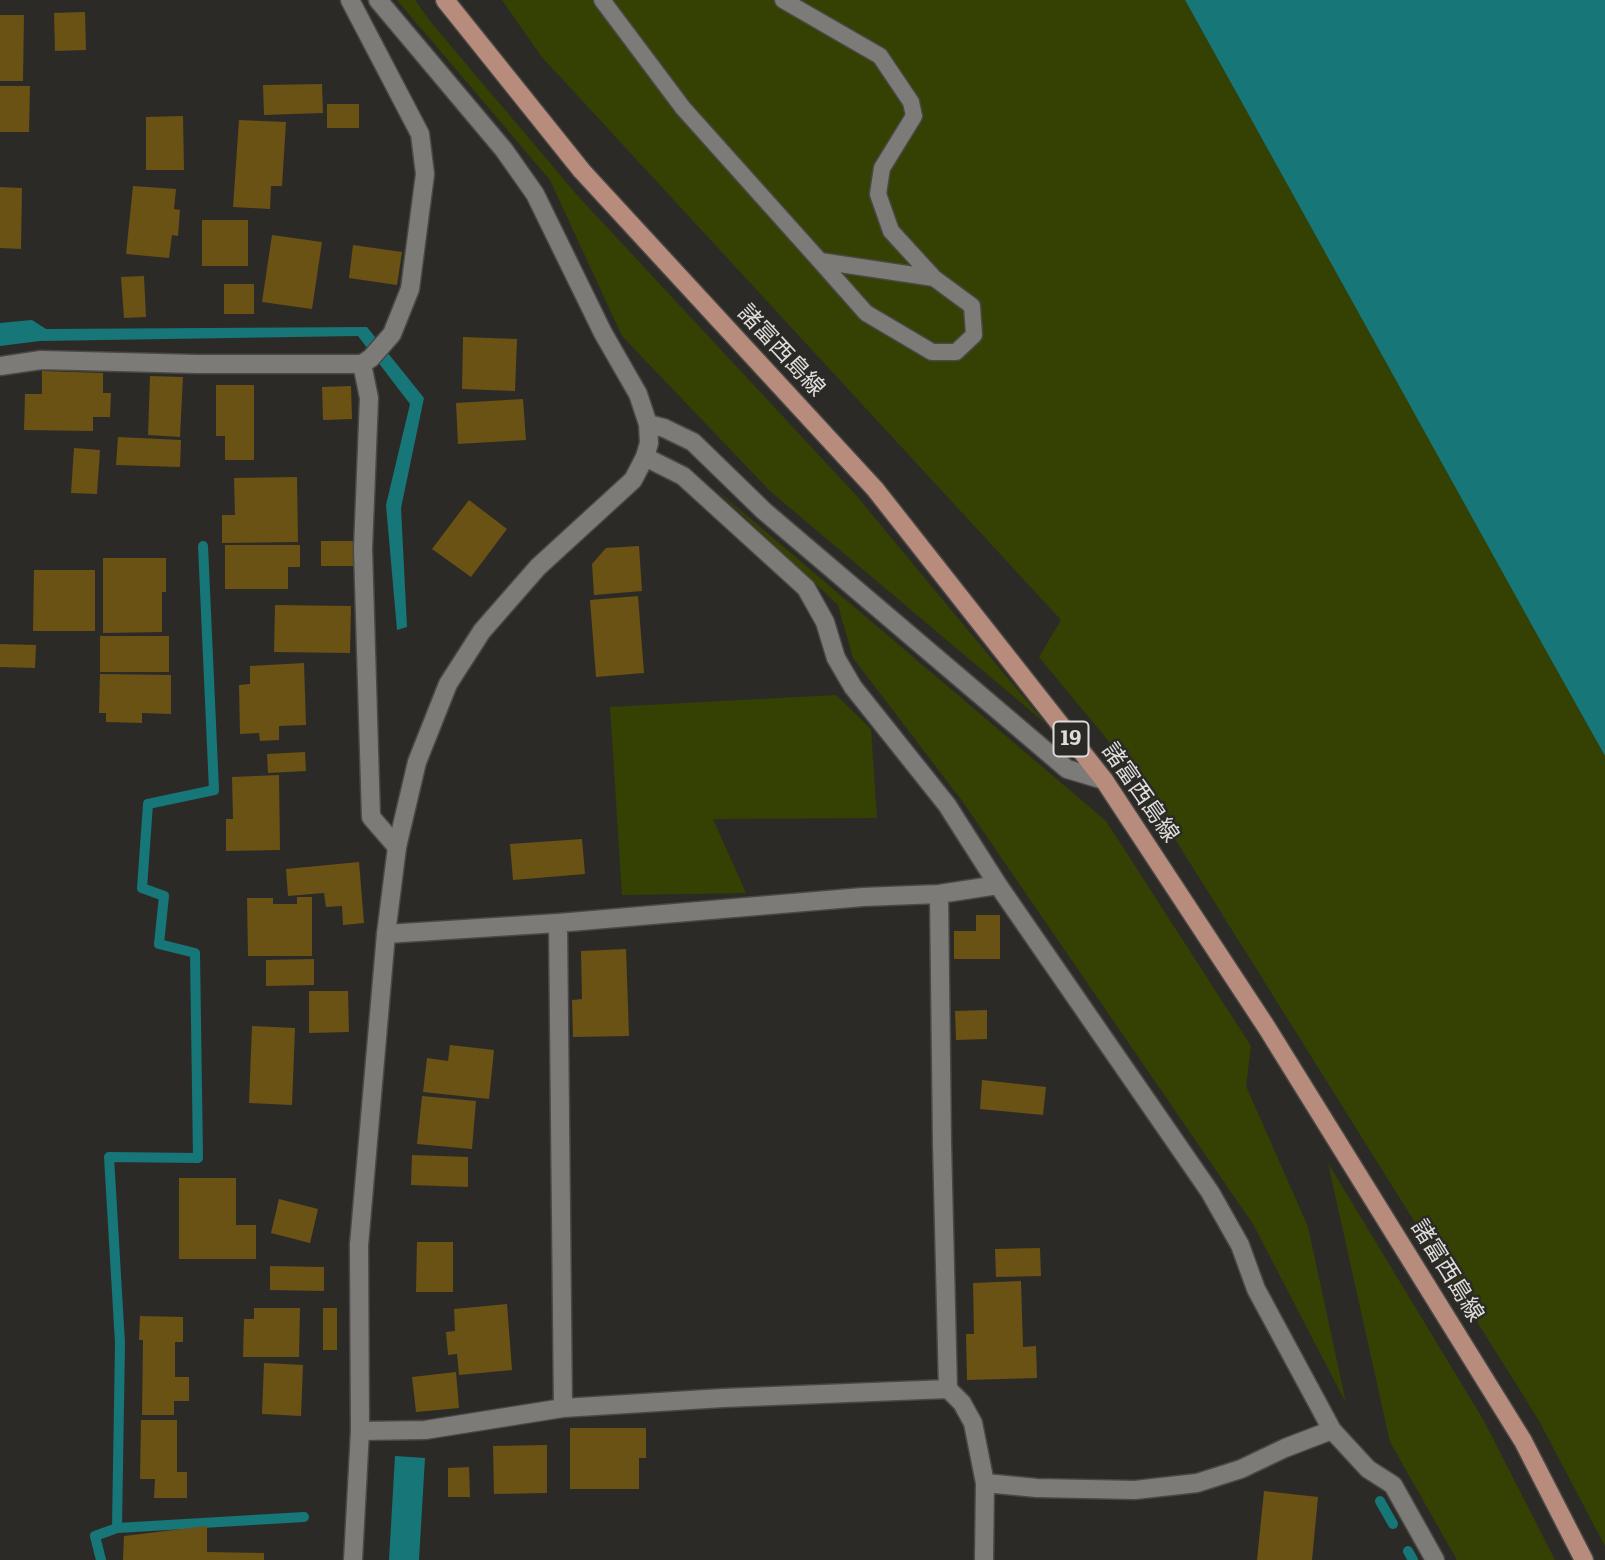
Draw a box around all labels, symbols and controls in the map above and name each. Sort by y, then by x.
street label: 諸富西島線 [732,300,830,402]
road number: 19 [1054,722,1088,756]
street label: 諸富西島線 [1096,738,1184,848]
street label: 諸富西島線 [1405,1215,1489,1327]

